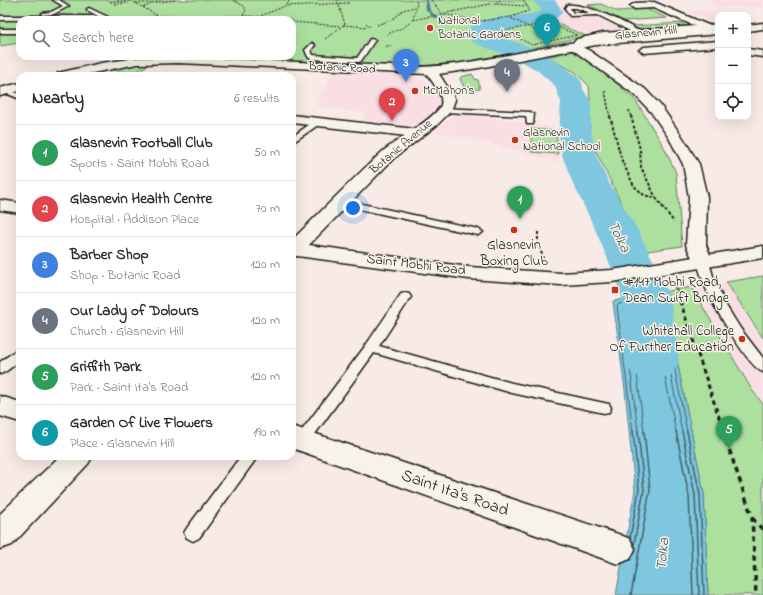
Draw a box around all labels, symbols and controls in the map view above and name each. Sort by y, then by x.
place label: National Botanic Gardens [437,12,521,44]
map controls [715,12,751,120]
button: + [715,12,751,48]
pin: 6 [534,14,560,47]
search box [16,16,296,60]
street label: Glasnevin Hill [614,21,678,45]
marker: National Botanic Gardens [425,23,435,33]
icon: search [30,27,52,49]
text: Search here [62,27,134,49]
button: − [715,48,751,84]
pin: 3 [393,49,419,82]
street label: Botanic Road [307,57,376,79]
pin: 4 [494,59,520,92]
place label: McMahon's [423,82,475,100]
button: locate [715,84,751,120]
text: Nearby [32,86,84,111]
marker: McMahon's [410,86,420,96]
pin: 2 [379,88,405,121]
text: 6 results [234,89,280,108]
street label: Botanic Avenue [365,115,437,179]
place label: Glasnevin National School [523,124,600,156]
text: Glasnevin Football Club [70,132,212,154]
marker: Glasnevin National School [510,135,520,145]
text: 1 [43,143,47,162]
text: 50 m [254,143,280,162]
text: Sports · Saint Mobhi Road [70,154,209,173]
pin: 1 [507,186,533,219]
text: Glasnevin Health Centre [70,188,212,210]
your location [343,198,363,218]
text: 2 [42,199,48,218]
text: 70 m [256,199,280,218]
text: Hospital · Addison Place [70,210,199,229]
water label: Tolka [602,218,636,257]
marker: Glasnevin Boxing Club [509,225,519,235]
place label: Glasnevin Boxing Club [479,235,548,273]
text: Barber Shop [70,244,149,266]
street label: Saint Mobhi Road [365,249,467,282]
text: 3 [42,255,48,274]
text: 120 m [250,255,280,274]
text: Shop · Botanic Road [70,266,181,285]
place label: #147 Mobhi Road, Dean Swift Bridge [622,272,730,310]
marker: #147 Mobhi Road, Dean Swift Bridge [610,285,620,295]
text: Our Lady of Dolours [70,300,199,322]
text: 4 [42,311,48,330]
text: 120 m [250,311,280,330]
place label: Whitehall College Of Further Education [609,321,735,358]
text: Church · Glasnevin Hill [70,322,183,341]
marker: Whitehall College Of Further Education [737,334,747,344]
text: Griffith Park [70,356,141,378]
text: 5 [41,367,49,386]
text: 120 m [250,367,280,386]
text: Park · Saint Ita's Road [70,378,188,397]
text: Garden Of Live Flowers [70,412,213,434]
pin: 5 [716,416,742,449]
text: 6 [42,423,48,442]
text: 190 m [253,423,280,442]
text: Place · Glasnevin Hill [70,434,174,453]
street label: Saint Ita's Road [398,463,512,523]
water label: Tolka [651,536,675,571]

